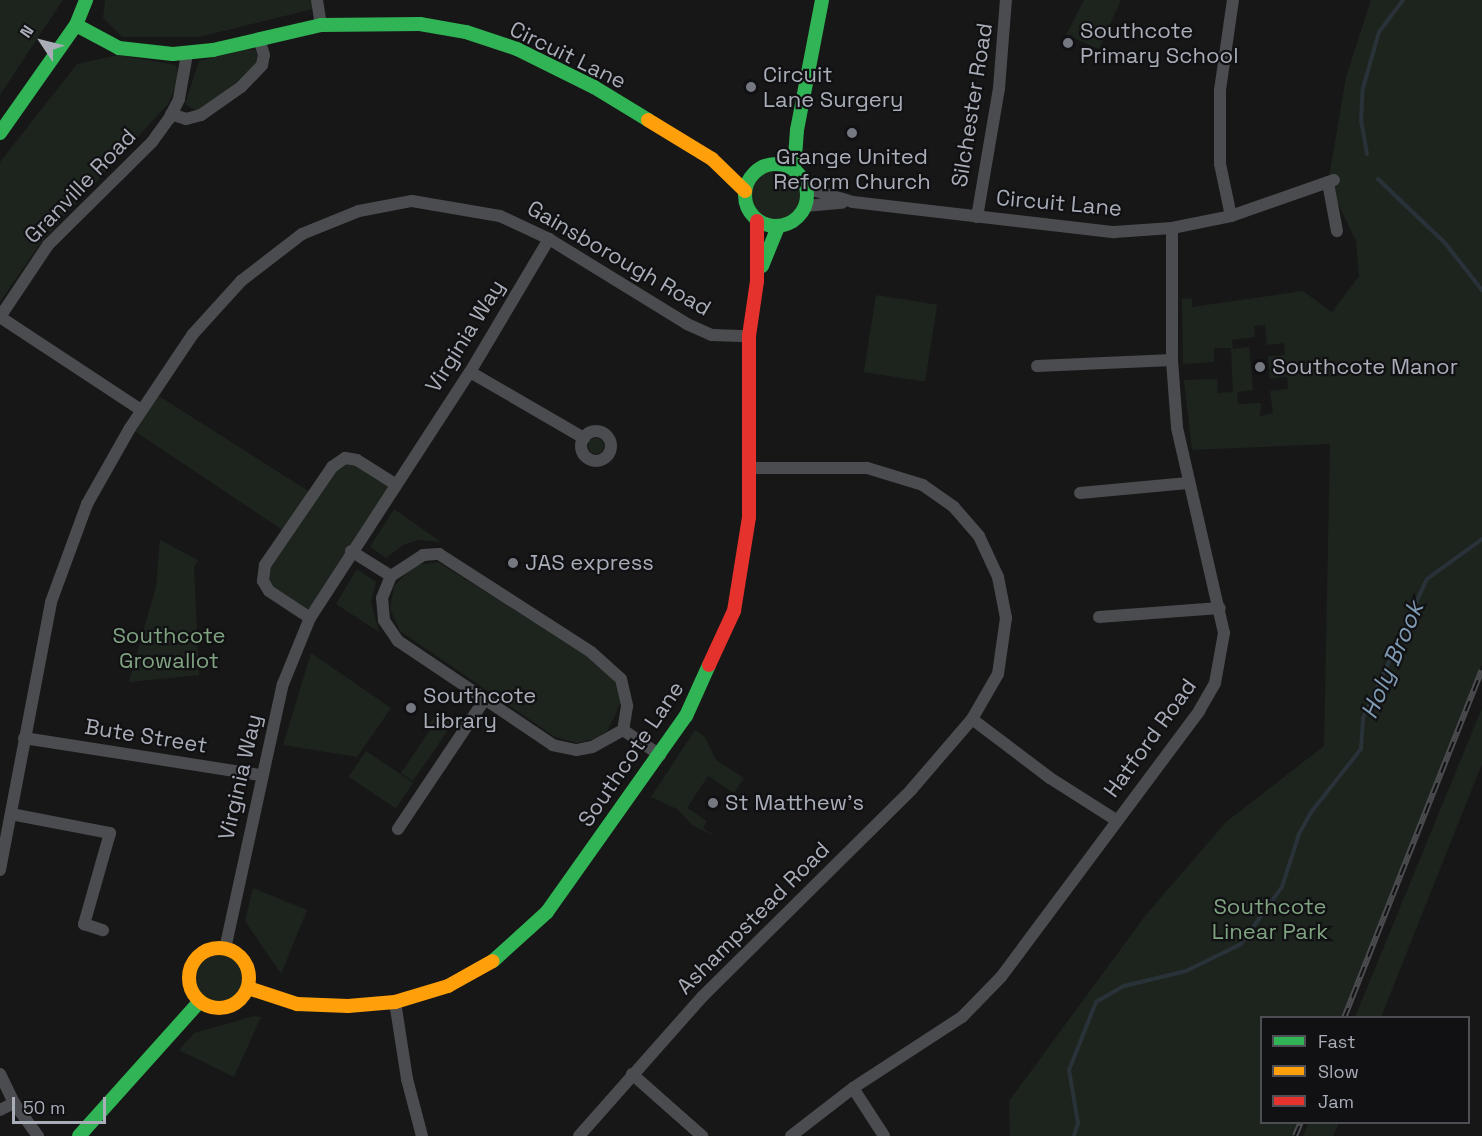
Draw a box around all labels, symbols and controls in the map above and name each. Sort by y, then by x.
north arrow [12,12,72,72]
street label: Circuit Lane [505,15,631,95]
place label: Southcote Primary School [1080,17,1239,68]
text: N [15,21,39,42]
street label: Silchester Road [946,21,998,189]
marker: Southcote Primary School [1061,36,1075,50]
place label: Circuit Lane Surgery [763,61,904,112]
marker: Circuit Lane Surgery [744,80,758,94]
street label: Granville Road [19,123,141,249]
marker: Grange United Reform Church [845,126,859,140]
place label: Grange United Reform Church [773,143,931,194]
street label: Circuit Lane [995,184,1123,222]
street label: Gainsborough Road [522,195,716,321]
street label: Virginia Way [420,275,510,397]
place label: Southcote Manor [1272,354,1458,380]
marker: Southcote Manor [1253,360,1267,374]
place label: JAS express [525,550,654,576]
marker: JAS express [506,556,520,570]
water label: Holy Brook [1354,597,1430,723]
park label: Southcote Growallot [112,622,226,674]
street label: Hatford Road [1098,673,1202,803]
street label: Southcote Lane [573,676,689,832]
place label: Southcote Library [423,682,536,734]
marker: Southcote Library [404,701,418,715]
street label: Virginia Way [213,711,267,843]
street label: Bute Street [83,713,209,759]
place label: St Matthew's [725,790,864,816]
marker: St Matthew's [706,796,720,810]
street label: Ashampstead Road [671,836,835,1000]
park label: Southcote Linear Park [1212,893,1328,944]
legend [1260,1016,1470,1124]
text: Fast [1318,1030,1355,1053]
text: Slow [1318,1060,1359,1083]
scale bar [15,1085,110,1123]
text: Jam [1318,1090,1354,1113]
text: 50 m [23,1096,65,1119]

